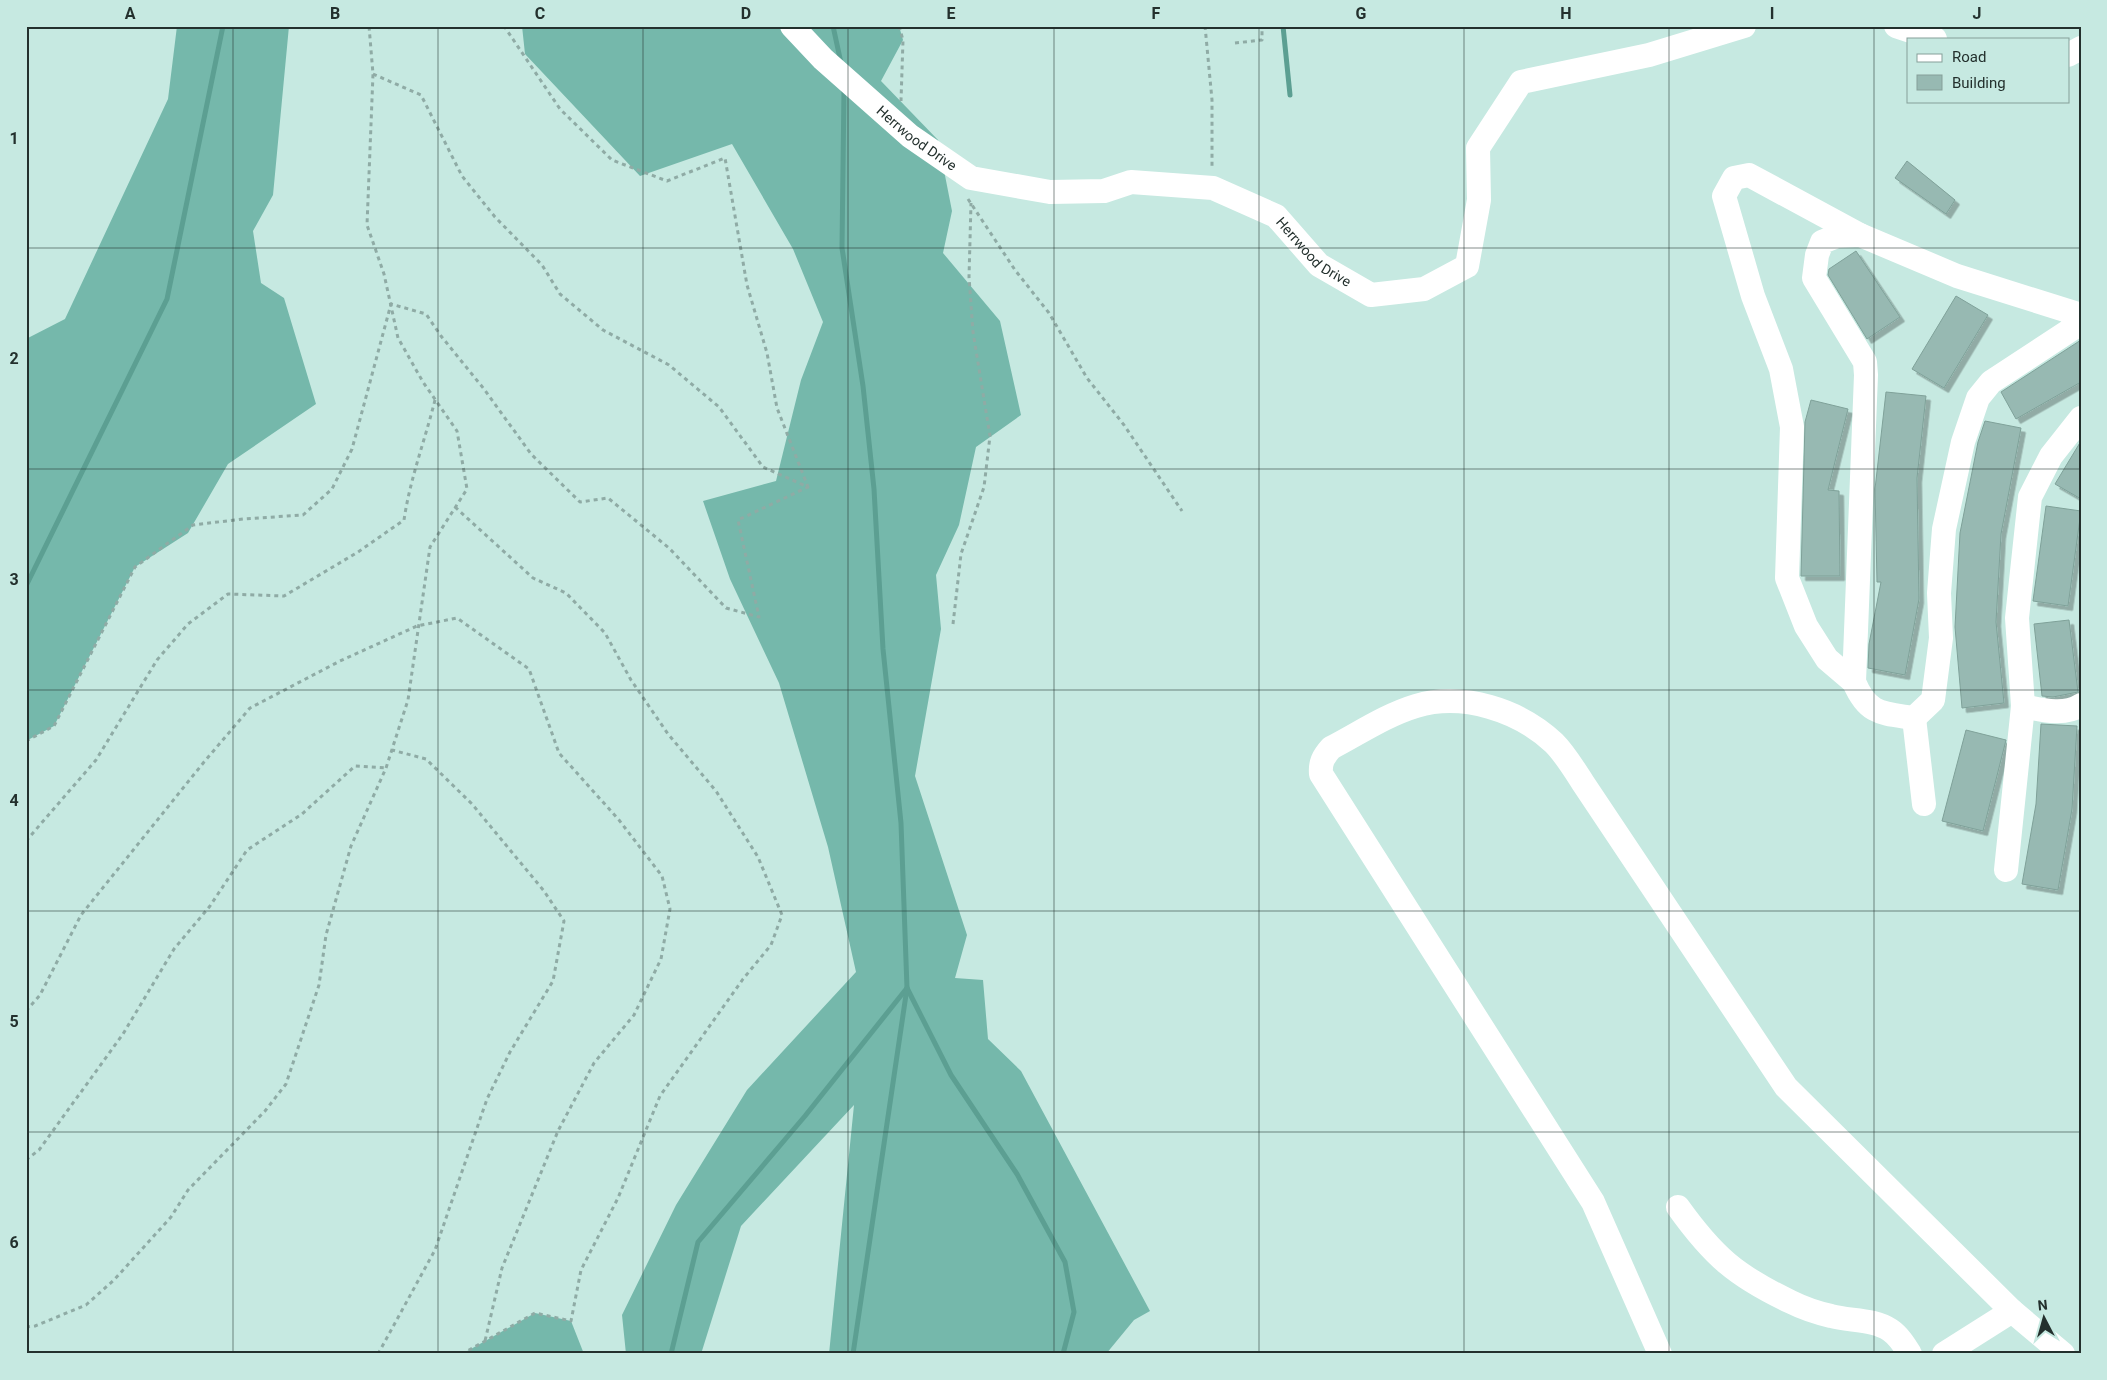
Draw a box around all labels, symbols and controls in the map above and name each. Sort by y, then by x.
text: A [125,4,136,23]
text: B [330,4,340,23]
text: C [535,4,545,23]
text: D [741,4,751,23]
text: E [947,4,956,23]
text: F [1152,4,1161,23]
text: G [1356,4,1367,23]
text: H [1560,4,1572,23]
text: I [1770,4,1774,23]
text: J [1973,4,1981,23]
legend [1907,38,2070,102]
text: Road [1952,48,1986,66]
text: Building [1952,74,2006,92]
street label: Herrwood Drive [873,102,960,174]
text: 1 [9,129,19,148]
street label: Herrwood Drive [1273,214,1354,290]
text: 2 [9,349,19,368]
text: 3 [9,570,19,589]
text: 4 [9,791,19,810]
text: 5 [9,1012,19,1031]
text: 6 [9,1233,19,1252]
north arrow [2020,1292,2070,1342]
text: N [2037,1297,2048,1314]

